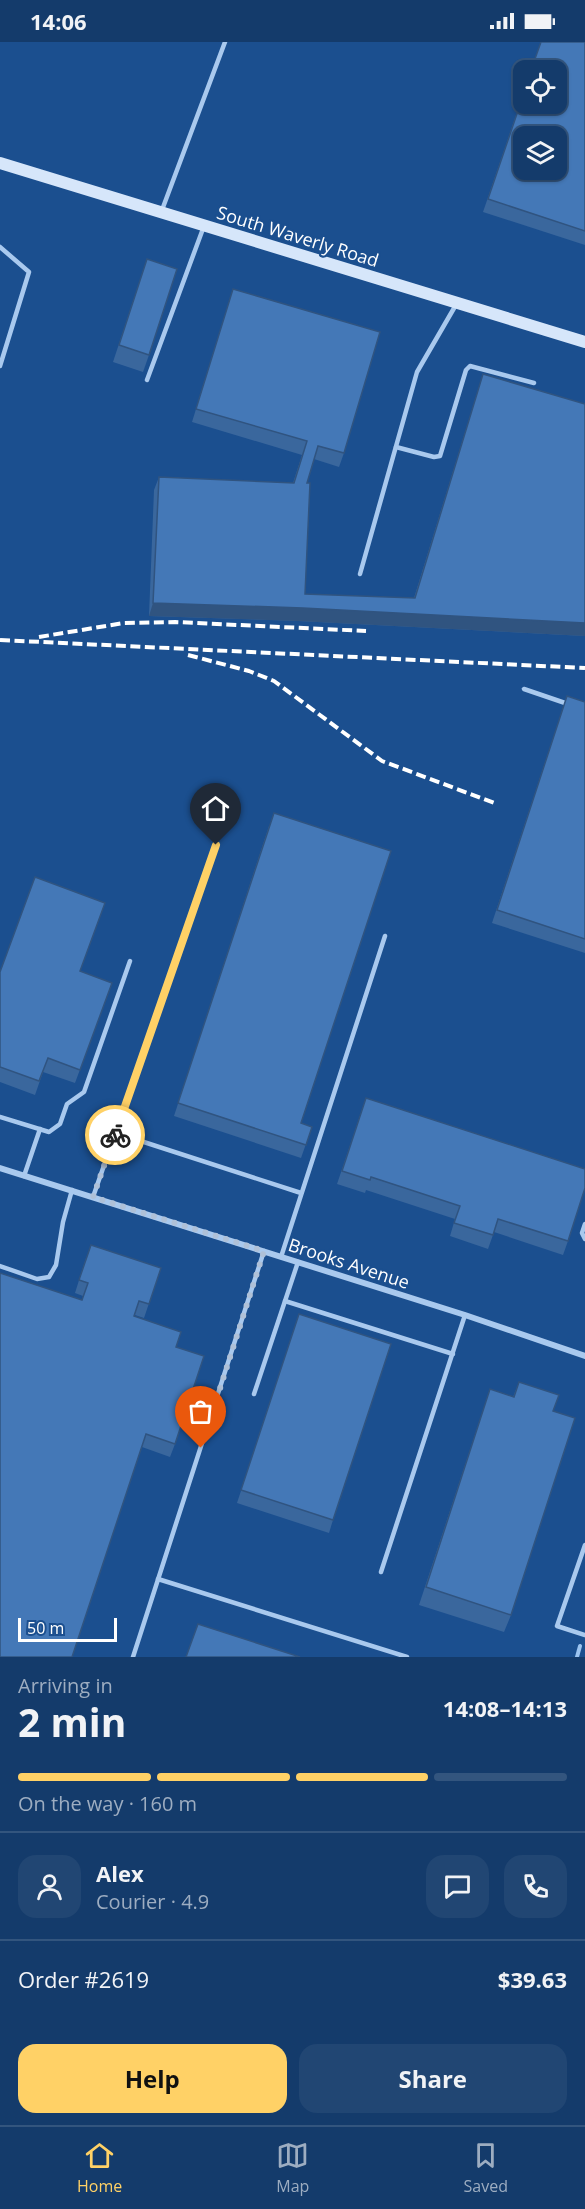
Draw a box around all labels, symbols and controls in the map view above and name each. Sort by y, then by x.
text: 14:06 [30,6,87,36]
map controls [513,60,567,180]
button: locate [513,60,567,114]
button: layers [513,126,567,180]
street label: South Waverly Road [214,200,382,272]
pin [190,783,241,845]
icon: home [199,792,232,825]
courier [85,1105,145,1165]
icon: bike [99,1119,132,1152]
street label: Brooks Avenue [285,1232,413,1294]
pin [175,1386,226,1448]
icon: bag [184,1395,217,1428]
scale bar [18,1615,117,1642]
text: 50 m [27,1617,64,1639]
text: Arriving in [18,1672,113,1699]
text: 14:08–14:13 [443,1693,567,1723]
text: 2 min [18,1695,126,1748]
text: On the way · 160 m [18,1790,197,1817]
button: person [18,1855,81,1918]
button: chat [426,1855,489,1918]
button: phone [504,1855,567,1918]
text: Alex [96,1858,144,1888]
text: Courier · 4.9 [96,1888,209,1915]
text: Order #2619 [18,1964,149,1994]
text: $39.63 [498,1964,567,1994]
button: Help [18,2044,287,2113]
button: Share [299,2044,567,2113]
tab: Home [77,2139,122,2197]
tab: Map [276,2139,309,2197]
tab: Saved [463,2139,508,2197]

